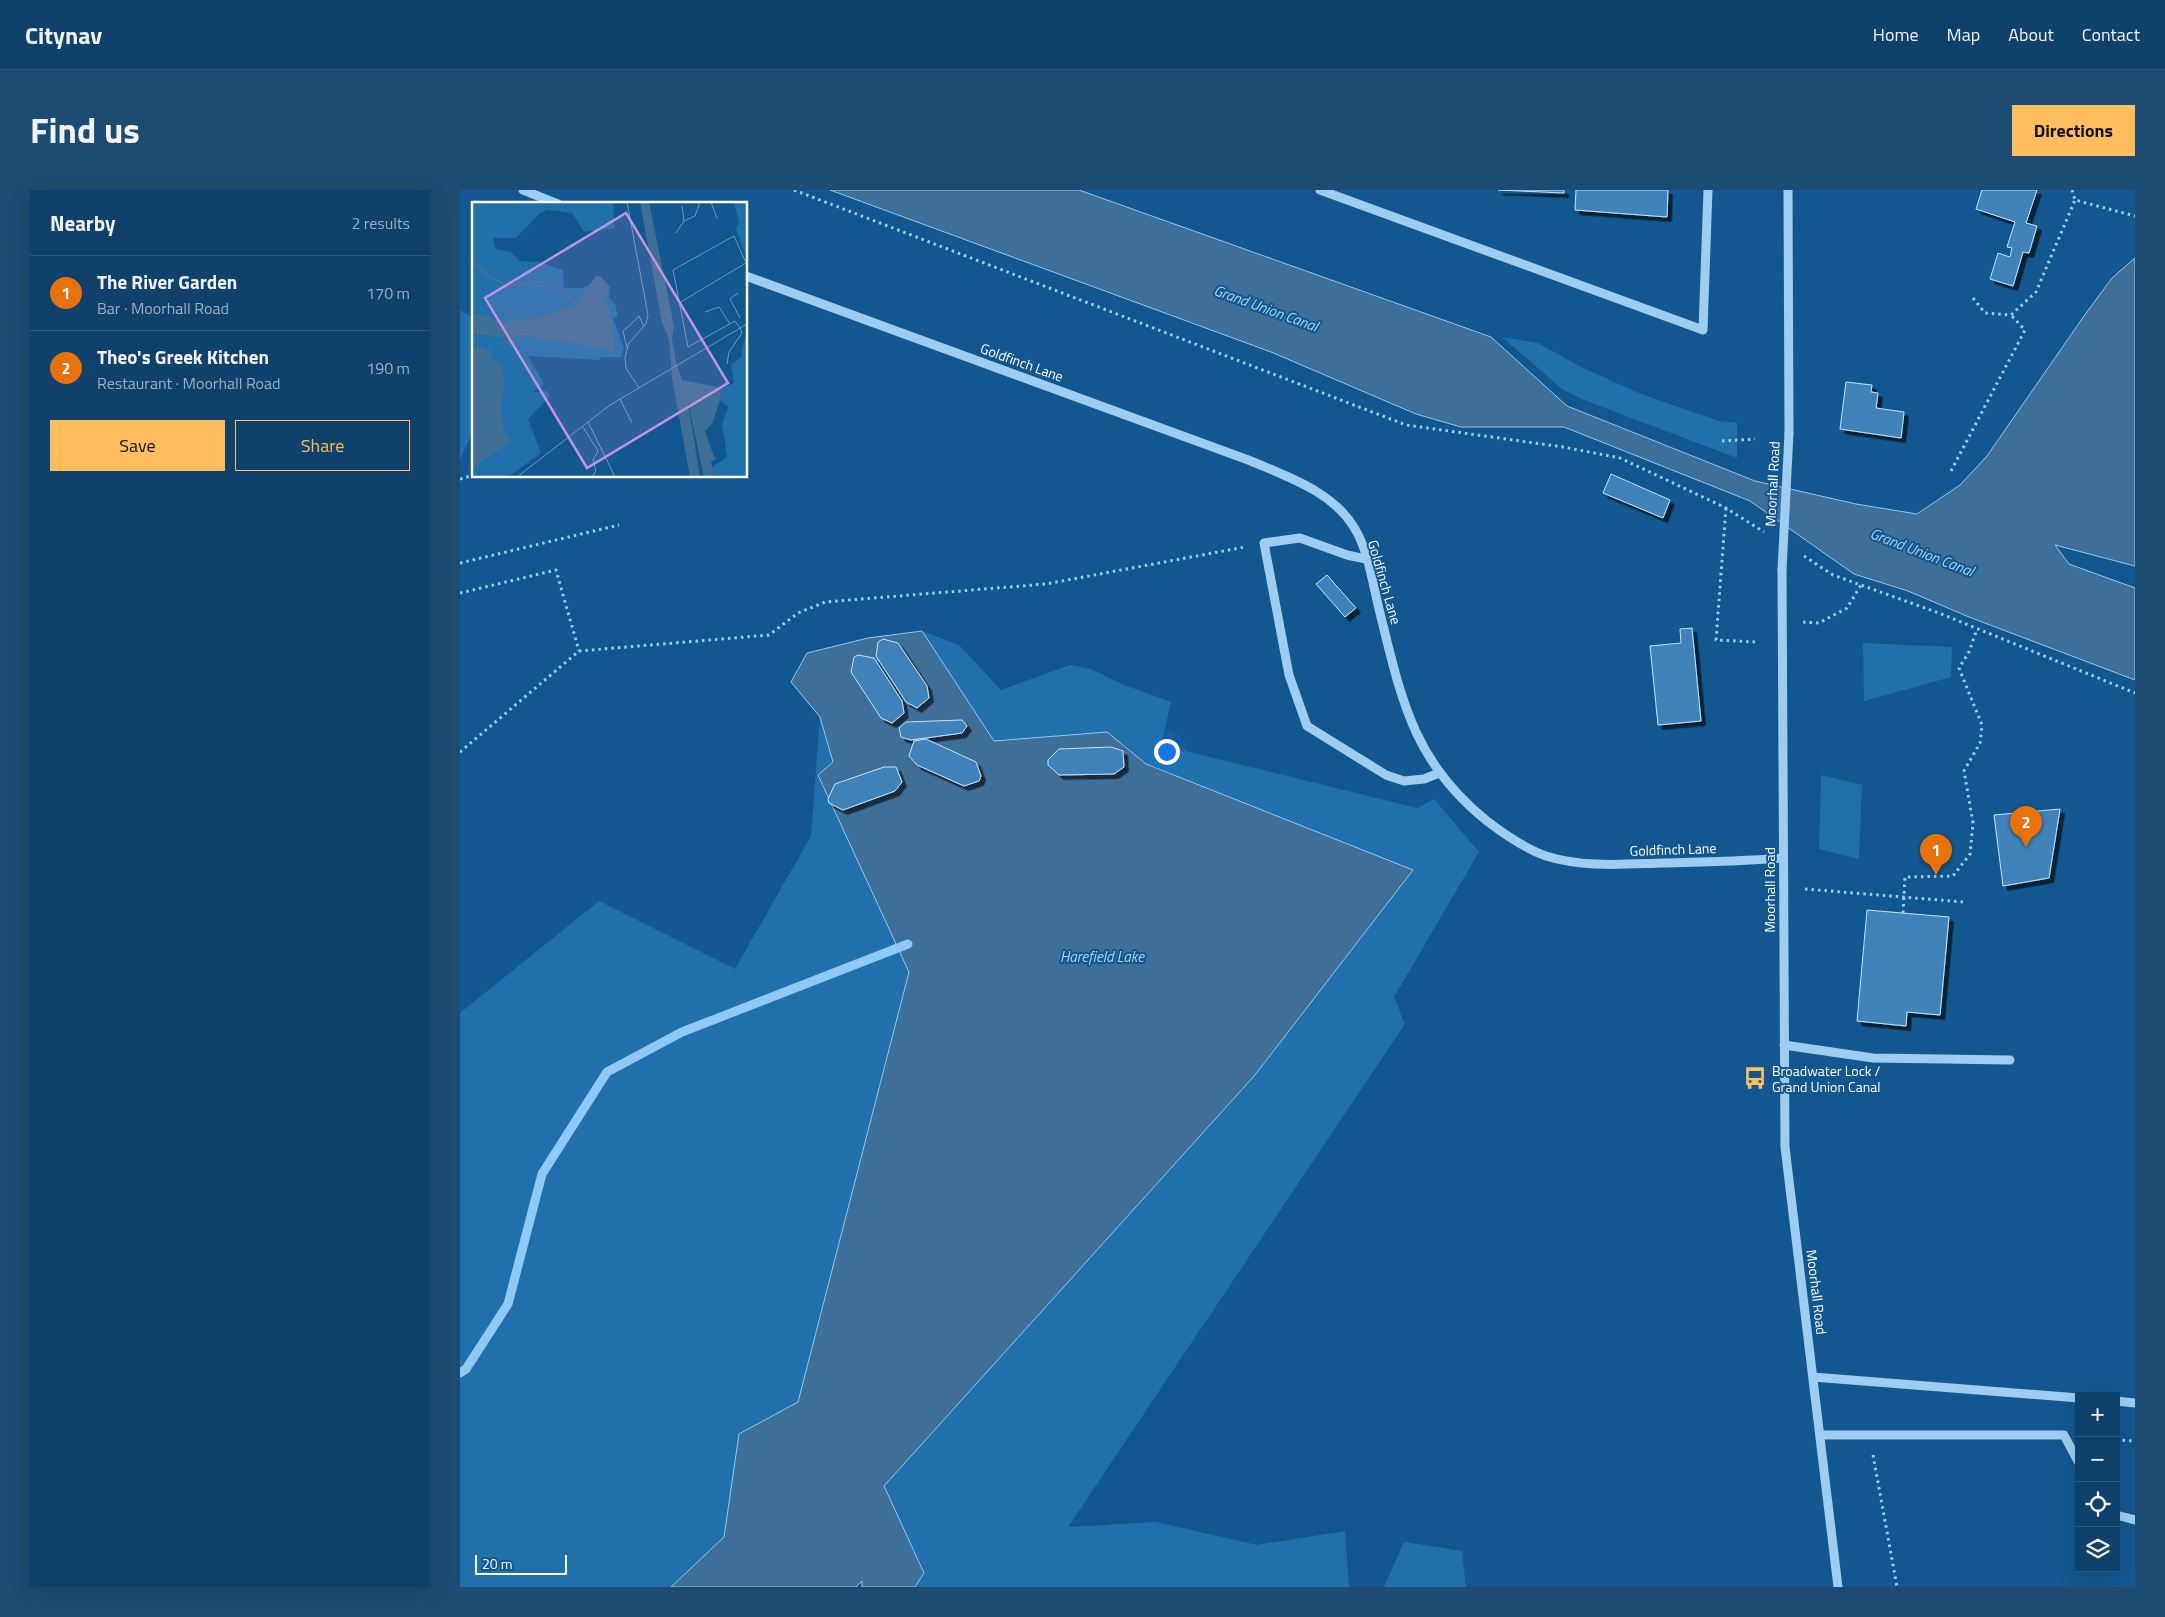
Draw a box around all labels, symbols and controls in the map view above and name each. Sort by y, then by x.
text: Citynav [25,17,102,53]
text: Home [1873,21,1919,48]
text: Map [1947,21,1980,48]
text: About [2008,21,2054,48]
text: Contact [2082,21,2140,48]
text: Find us [30,103,140,157]
button: Directions [2012,105,2135,156]
inset map [472,202,748,478]
text: Nearby [50,207,115,239]
text: 2 results [351,211,410,235]
text: The River Garden [97,267,237,296]
water label: Grand Union Canal [1211,278,1323,338]
text: 1 [62,281,70,305]
text: 170 m [366,281,410,305]
text: Bar · Moorhall Road [97,296,229,320]
street label: Goldfinch Lane [978,337,1066,387]
text: Theo's Greek Kitchen [97,342,269,371]
text: 2 [62,356,70,380]
text: 190 m [366,356,410,380]
text: Restaurant · Moorhall Road [97,371,281,395]
button: Save [50,420,225,471]
button: Share [235,420,410,471]
street label: Moorhall Road [1759,441,1785,527]
water label: Grand Union Canal [1867,522,1979,583]
street label: Goldfinch Lane [1363,537,1407,627]
your location [1154,739,1180,765]
pin: 2 [2010,806,2042,847]
pin: 1 [1920,834,1952,875]
street label: Goldfinch Lane [1629,837,1717,861]
street label: Moorhall Road [1759,847,1780,933]
water label: Harefield Lake [1060,945,1145,968]
place label: Broadwater Lock / Grand Union Canal [1772,1060,1881,1097]
bus stop icon: Broadwater Lock / Grand Union Canal [1742,1065,1768,1091]
street label: Moorhall Road [1801,1248,1833,1336]
map controls [2075,1392,2120,1572]
button: + [2075,1392,2120,1437]
button: − [2075,1437,2120,1482]
button: locate [2075,1482,2120,1527]
button: layers [2075,1527,2120,1572]
scale bar [475,1552,568,1575]
text: 20 m [482,1553,512,1574]

